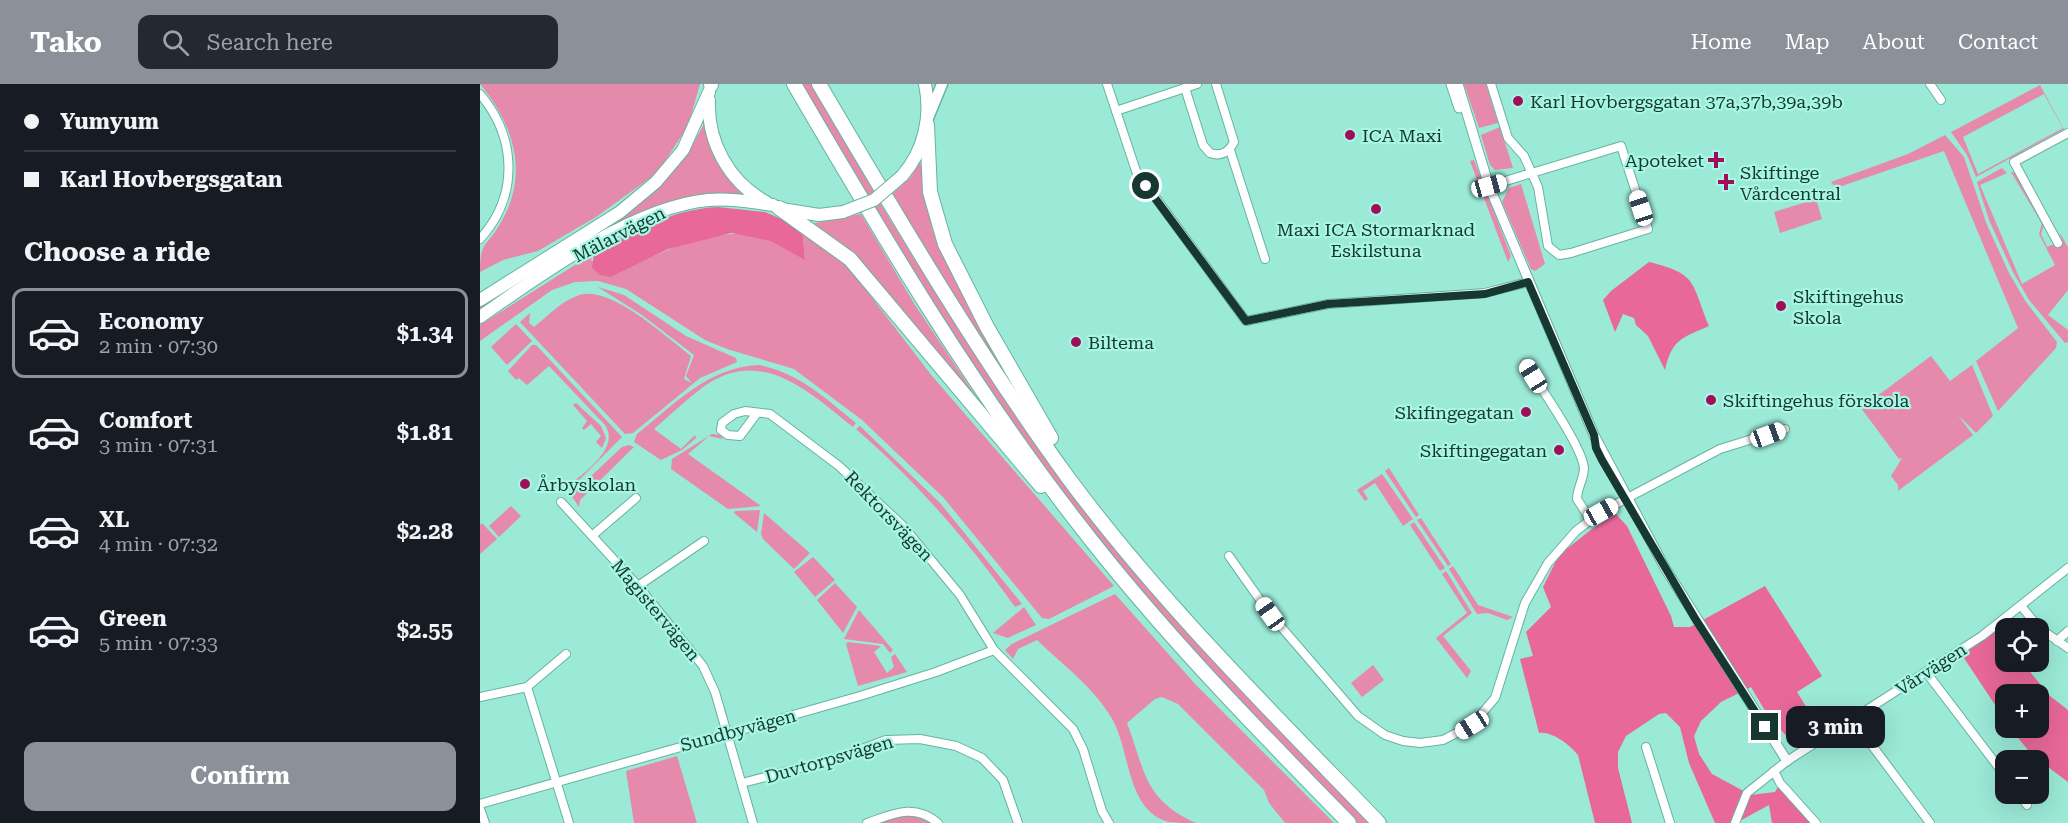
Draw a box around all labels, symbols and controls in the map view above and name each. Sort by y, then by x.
search box [138,15,558,69]
text: Tako [30,26,102,59]
icon: search [159,26,192,59]
text: Search here [207,30,333,55]
text: Home [1691,30,1752,54]
text: Map [1785,30,1830,54]
text: About [1863,30,1925,54]
text: Contact [1958,30,2038,54]
place label: Karl Hovbergsgatan 37a,37b,39a,39b [1530,91,1843,112]
marker: Karl Hovbergsgatan 37a,37b,39a,39b [1511,94,1525,108]
text: Yumyum [60,109,159,134]
place label: ICA Maxi [1362,125,1442,146]
marker: ICA Maxi [1343,128,1357,142]
place label: Apoteket [1625,150,1704,171]
marker: Apoteket [1709,153,1723,167]
place label: Skiftinge Vårdcentral [1740,162,1841,204]
text: Karl Hovbergsgatan [60,167,283,192]
route start [1132,172,1159,199]
car [1469,173,1509,199]
marker: Skiftinge Vårdcentral [1717,173,1735,191]
car [1627,188,1655,228]
street label: Mälarvägen [569,202,669,266]
marker: Maxi ICA Stormarknad Eskilstuna [1369,202,1383,216]
place label: Maxi ICA Stormarknad Eskilstuna [1277,219,1476,261]
text: Choose a ride [24,236,210,268]
place label: Skiftingehus Skola [1793,286,1904,328]
marker: Skiftingehus Skola [1774,299,1788,313]
icon: car [27,306,81,360]
text: Economy [99,309,203,334]
text: $1.34 [397,321,453,346]
place label: Biltema [1088,332,1154,353]
text: 2 min · 07:30 [99,334,218,358]
marker: Biltema [1069,335,1083,349]
car [1516,356,1550,396]
place label: Skiftingehus förskola [1723,390,1910,411]
marker: Skiftingehus förskola [1704,393,1718,407]
place label: Skifingegatan [1395,402,1514,423]
icon: car [27,405,81,459]
marker: Skifingegatan [1519,405,1533,419]
text: Comfort [99,408,192,433]
text: $1.81 [397,420,453,445]
car [1748,420,1788,450]
text: 3 min · 07:31 [99,433,218,457]
place label: Skiftingegatan [1420,440,1547,461]
marker: Skiftingegatan [1552,443,1566,457]
street label: Rektorsvägen [841,466,938,566]
place label: Årbyskolan [537,474,636,495]
marker: Årbyskolan [518,477,532,491]
car [1581,495,1621,529]
icon: car [27,504,81,558]
text: XL [99,507,129,532]
text: $2.28 [397,519,453,544]
text: 4 min · 07:32 [99,532,218,556]
street label: Magistervägen [607,555,705,666]
car [1252,594,1288,634]
icon: car [27,603,81,657]
text: Green [99,606,167,631]
text: $2.55 [397,618,453,643]
map controls [1995,618,2049,804]
button: locate [1995,618,2049,672]
text: 5 min · 07:33 [99,631,218,655]
street label: Vårvägen [1892,638,1971,700]
button: + [1995,684,2049,738]
street label: Sundbyvägen [678,704,799,756]
callout: 3 min [1786,706,1885,748]
car [1452,708,1492,742]
route end [1751,713,1778,740]
text: 3 min [1808,715,1863,739]
street label: Duvtorpsvägen [763,731,896,787]
button: Confirm [24,742,456,811]
button: − [1995,750,2049,804]

